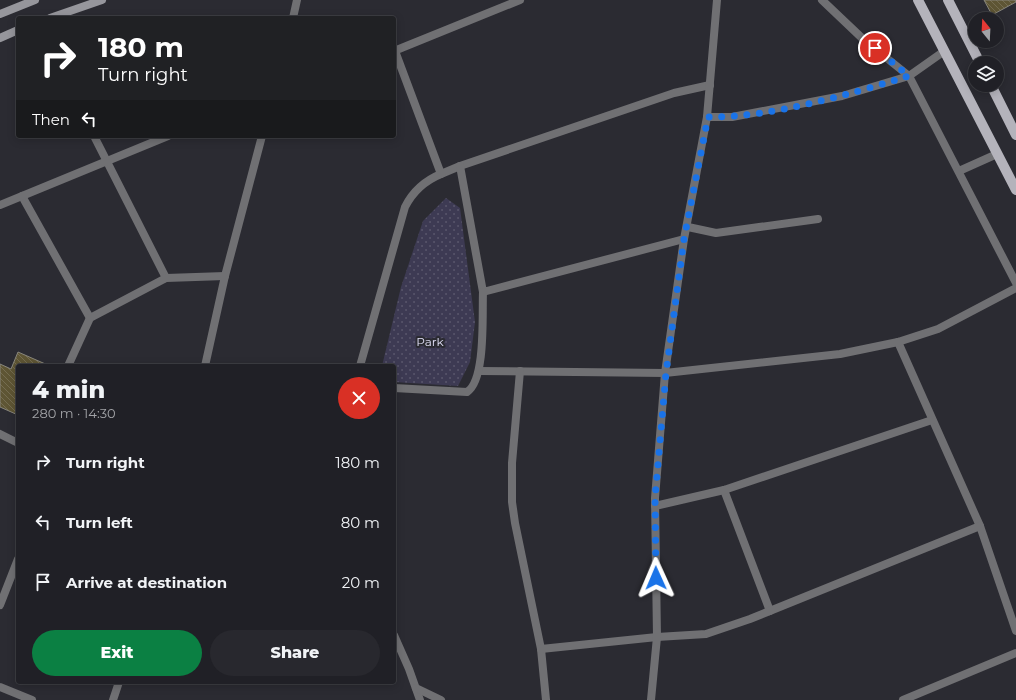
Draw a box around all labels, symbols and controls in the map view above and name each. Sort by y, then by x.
north arrow [968,12,1004,48]
map controls [968,12,1004,92]
text: 180 m [98,30,184,64]
pin [858,31,892,65]
icon: right [32,32,84,84]
icon: arrive [864,37,886,59]
button: layers [968,56,1004,92]
text: Turn right [98,64,188,86]
icon: left [78,108,100,130]
text: Then [32,110,70,129]
park label: Park [416,334,445,349]
text: 4 min [32,375,105,404]
button: close [338,377,380,419]
text: 280 m · 14:30 [32,405,116,421]
icon: right [32,451,54,473]
text: Turn right [66,453,145,472]
text: 180 m [335,453,380,472]
icon: left [32,511,54,533]
text: Turn left [66,513,133,532]
text: 80 m [341,513,380,532]
position arrow [635,557,677,599]
icon: arrive [32,571,54,593]
text: Arrive at destination [66,573,227,592]
text: 20 m [342,573,380,592]
button: Exit [32,630,202,676]
button: Share [210,630,380,676]

